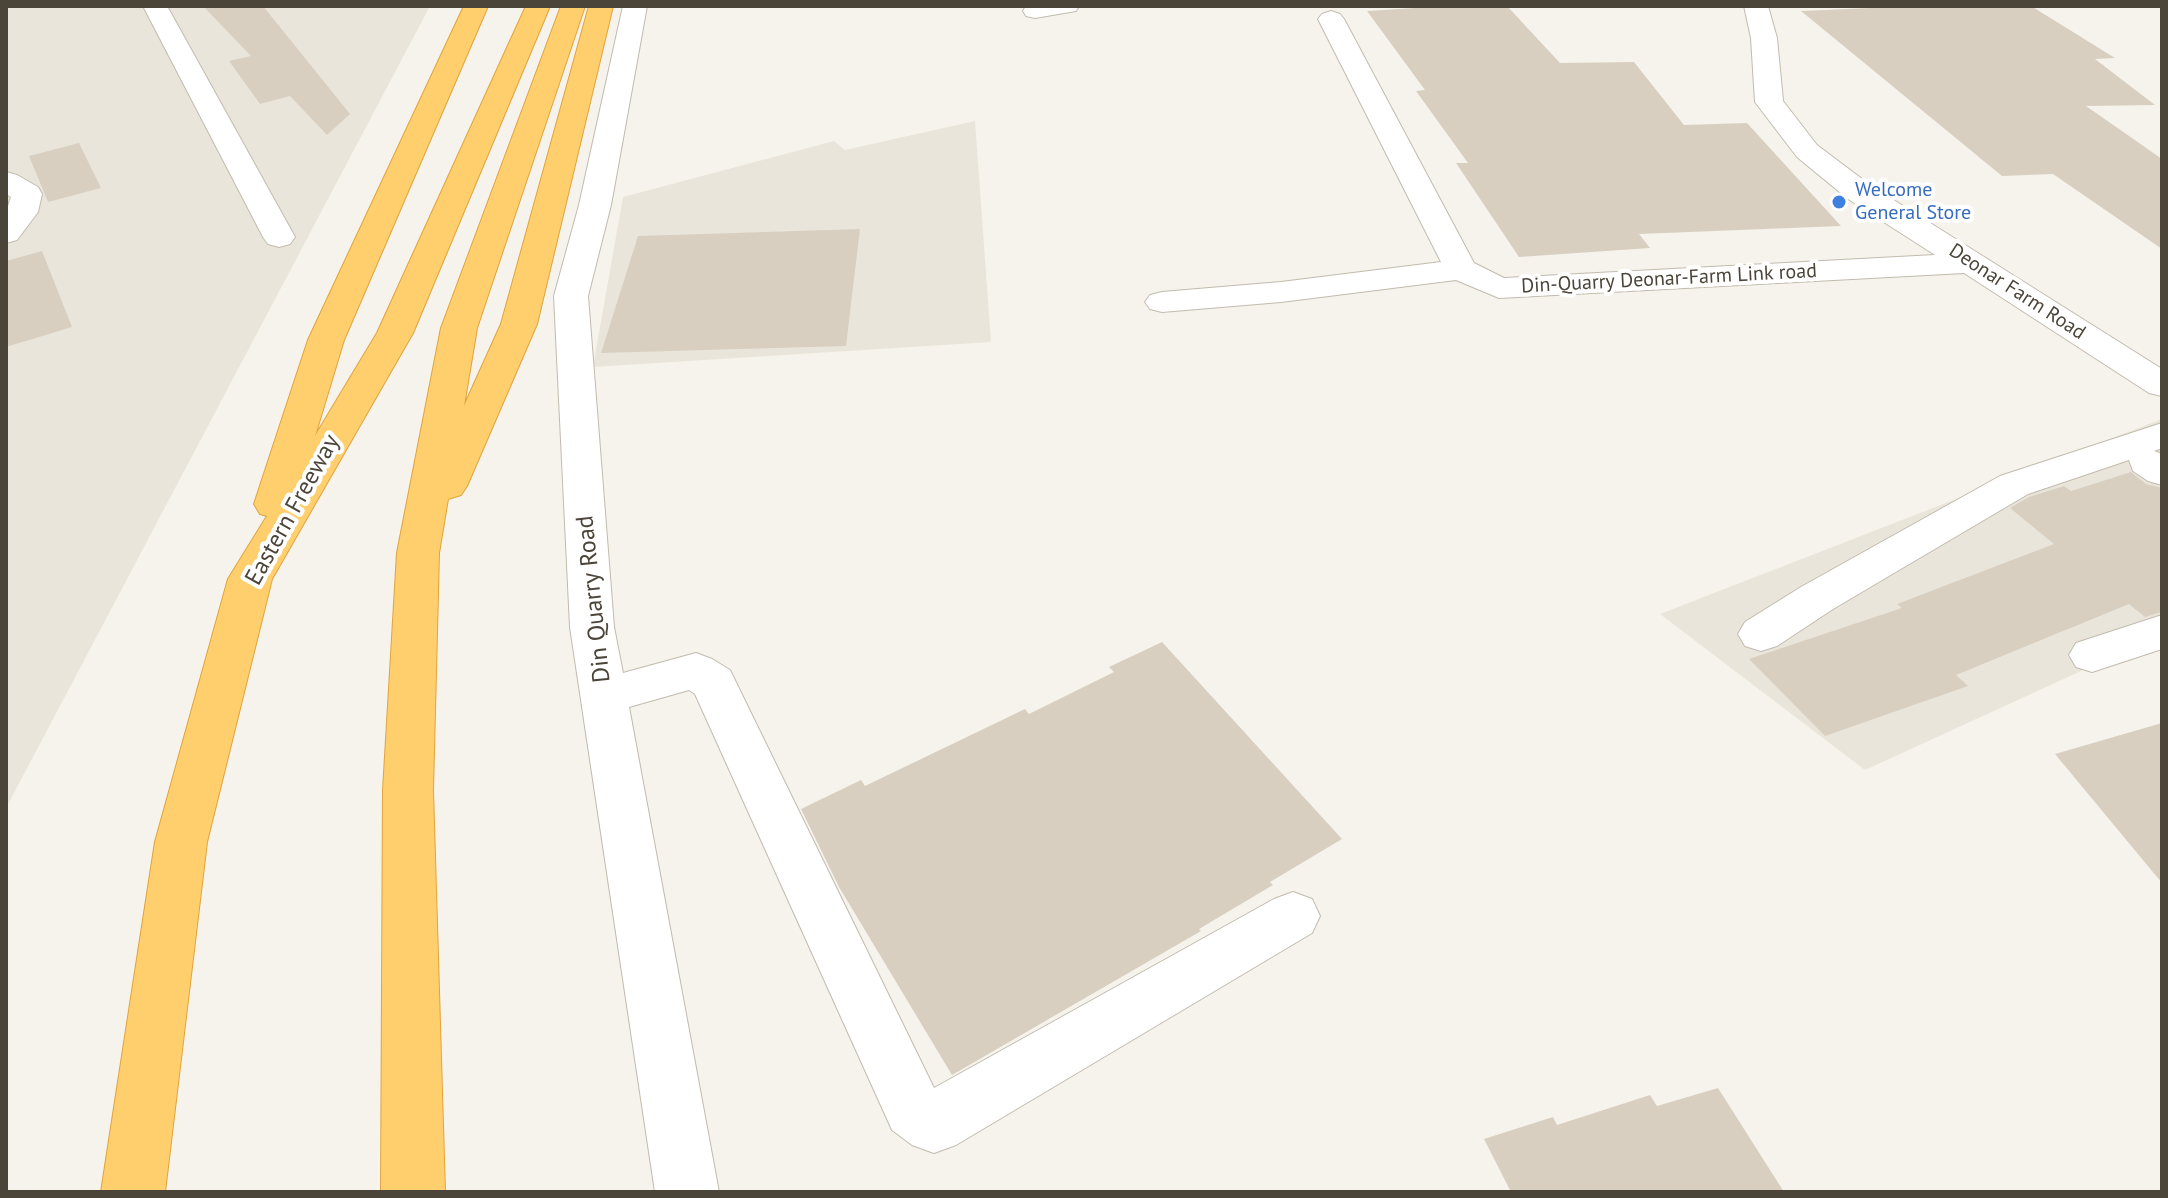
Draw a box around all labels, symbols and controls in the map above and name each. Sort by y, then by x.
place label: Welcome General Store [1855,178,1971,225]
marker: Welcome General Store [1830,193,1848,211]
street label: Deonar Farm Road [1944,239,2090,345]
street label: Din-Quarry Deonar-Farm Link road [1520,259,1818,299]
street label: Eastern Freeway [240,430,346,590]
street label: Din Quarry Road [571,514,617,684]

